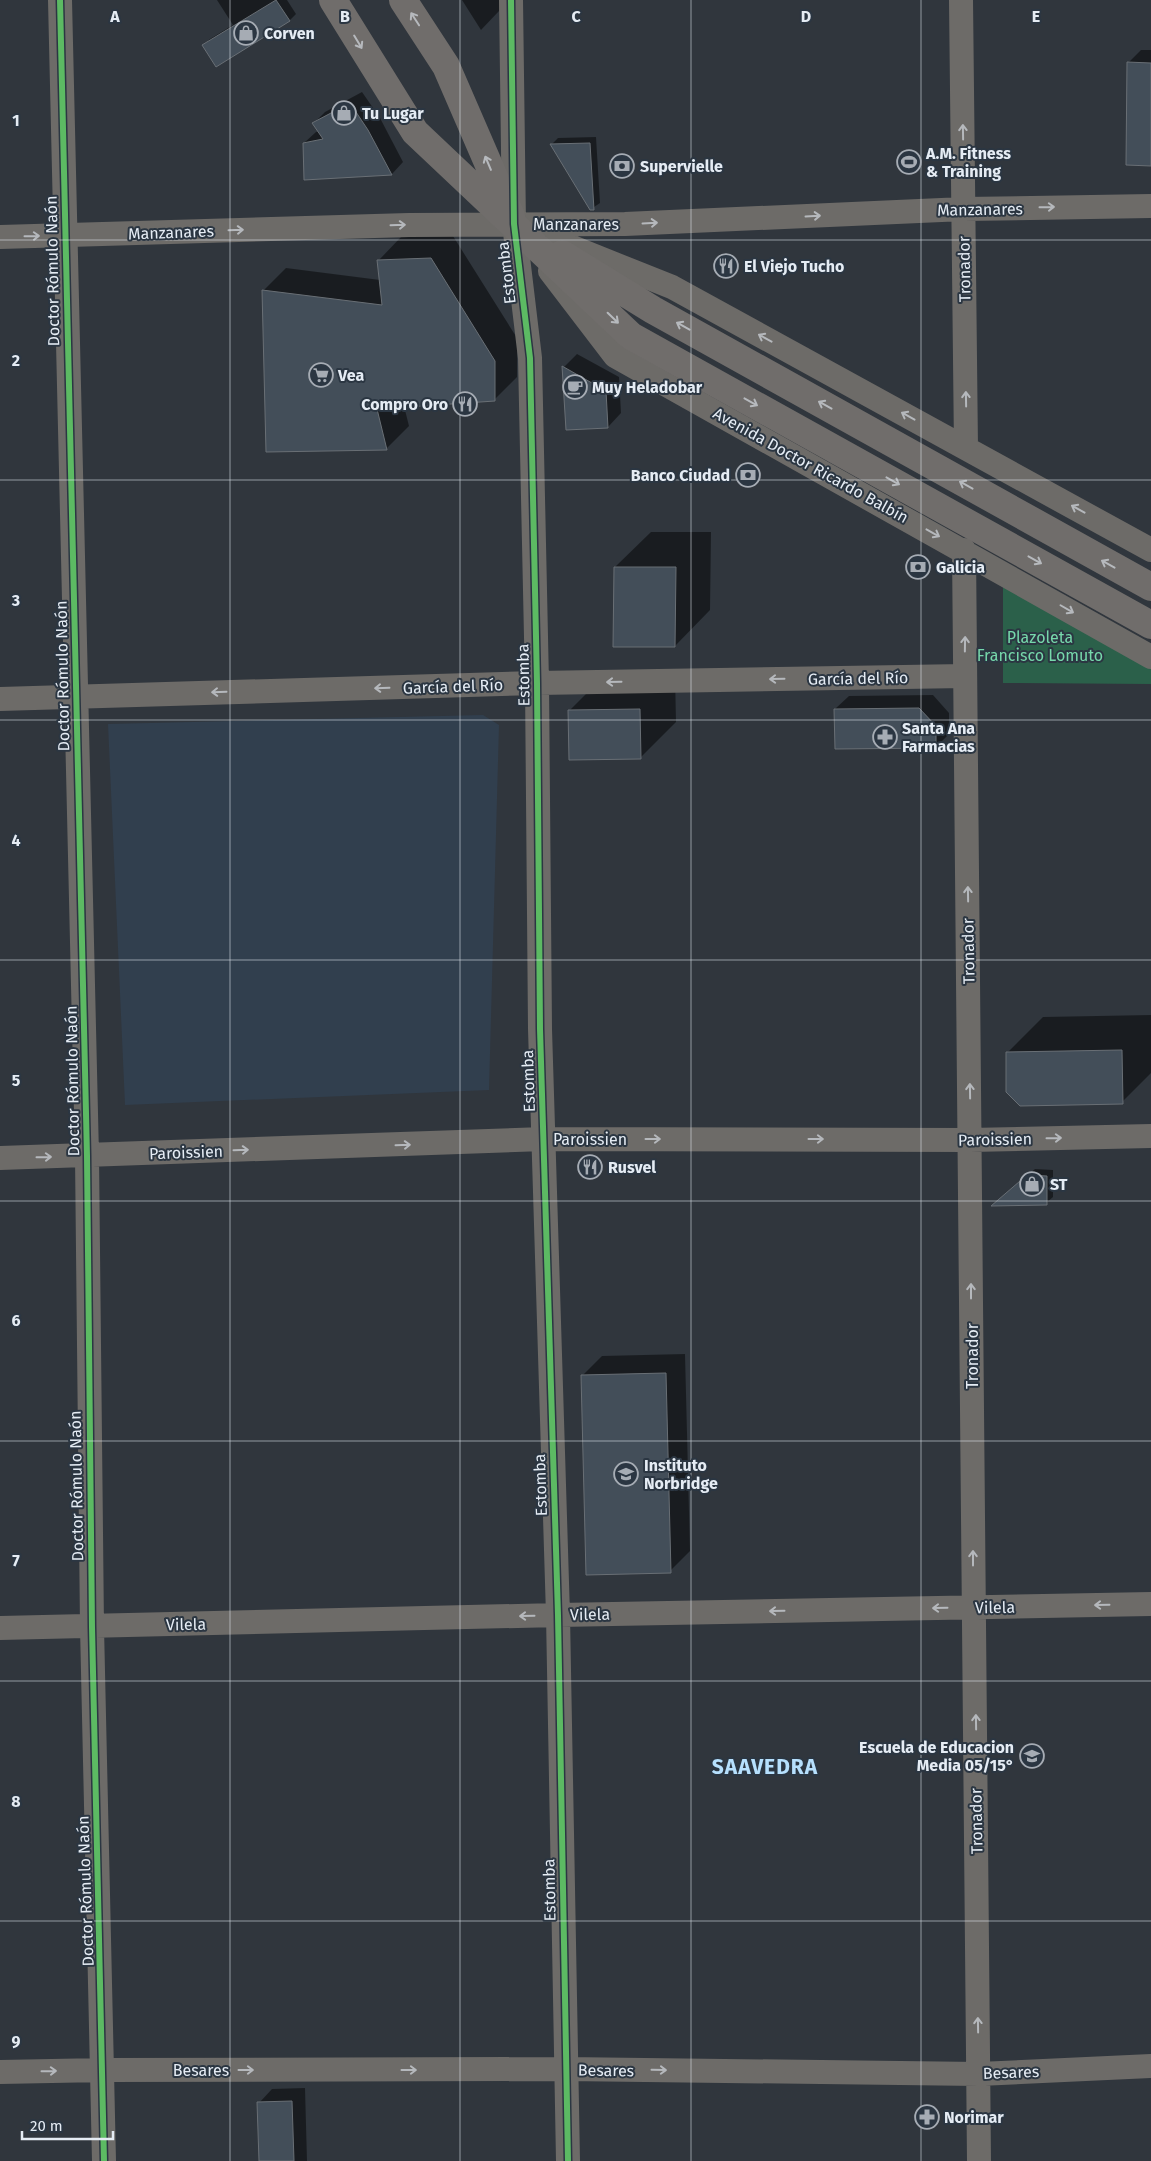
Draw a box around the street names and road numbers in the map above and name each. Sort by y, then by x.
street label: Doctor Rómulo Naón [42,195,63,347]
street label: Manzanares [937,199,1023,220]
street label: Manzanares [533,215,619,234]
street label: Manzanares [128,222,214,243]
street label: Tronador [954,235,975,302]
street label: Estomba [493,241,520,305]
street label: Avenida Doctor Ricardo Balbín [710,404,912,527]
street label: Doctor Rómulo Naón [52,600,73,752]
street label: Estomba [513,644,534,706]
street label: García del Río [808,668,908,689]
street label: García del Río [403,675,503,698]
street label: Tronador [958,917,979,984]
street label: Doctor Rómulo Naón [62,1005,83,1157]
street label: Estomba [518,1049,539,1113]
street label: Paroissien [958,1129,1032,1150]
street label: Paroissien [553,1130,627,1149]
street label: Paroissien [149,1142,223,1163]
street label: Tronador [963,1322,982,1389]
street label: Doctor Rómulo Naón [66,1410,87,1562]
street label: Estomba [530,1453,551,1517]
street label: Vilela [975,1598,1015,1617]
street label: Vilela [570,1605,610,1624]
street label: Vilela [166,1615,206,1634]
street label: Tronador [966,1787,987,1854]
street label: Doctor Rómulo Naón [73,1815,98,1967]
street label: Estomba [539,1859,560,1921]
street label: Besares [173,2061,229,2080]
street label: Besares [578,2061,634,2080]
street label: Besares [983,2062,1040,2083]

